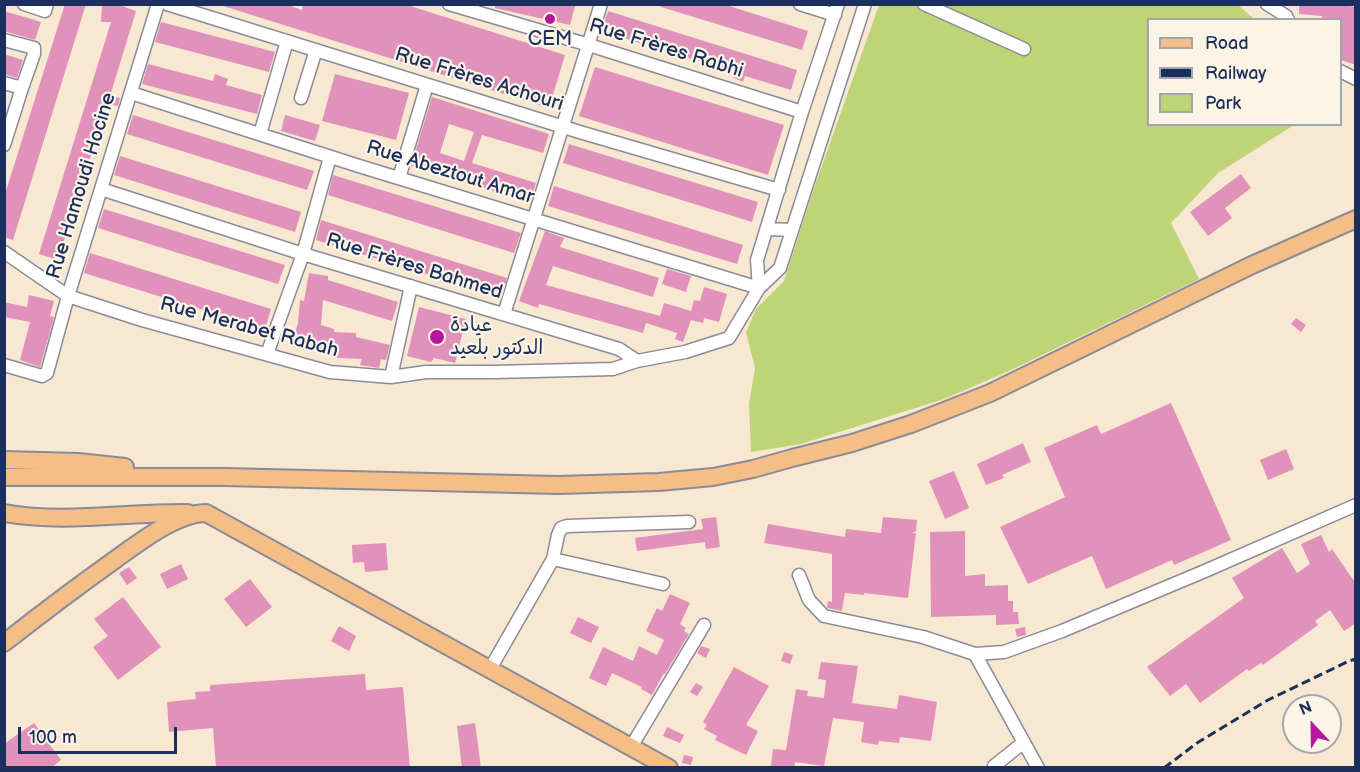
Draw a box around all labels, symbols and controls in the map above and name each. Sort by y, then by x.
marker: CEM [543,12,557,26]
street label: Rue Frères Rabhi [586,14,746,84]
legend [1147,18,1342,126]
place label: CEM [528,28,572,52]
text: Road [1205,33,1249,54]
street label: Rue Frères Achouri [392,43,566,117]
text: Railway [1205,63,1267,84]
street label: Rue Hamoudi Hocine [42,90,122,282]
text: Park [1205,93,1241,114]
street label: Rue Abeztout Amar [363,136,537,210]
street label: Rue Frères Bahmed [323,229,505,305]
street label: Rue Merabet Rabah [157,293,341,363]
place label: عيادة الدكتور بلعيد [450,314,543,361]
marker: عيادة الدكتور بلعيد [428,328,446,346]
north arrow [1282,694,1342,754]
text: N [1297,698,1315,720]
scale bar [21,715,180,753]
text: 100 m [29,727,77,748]

